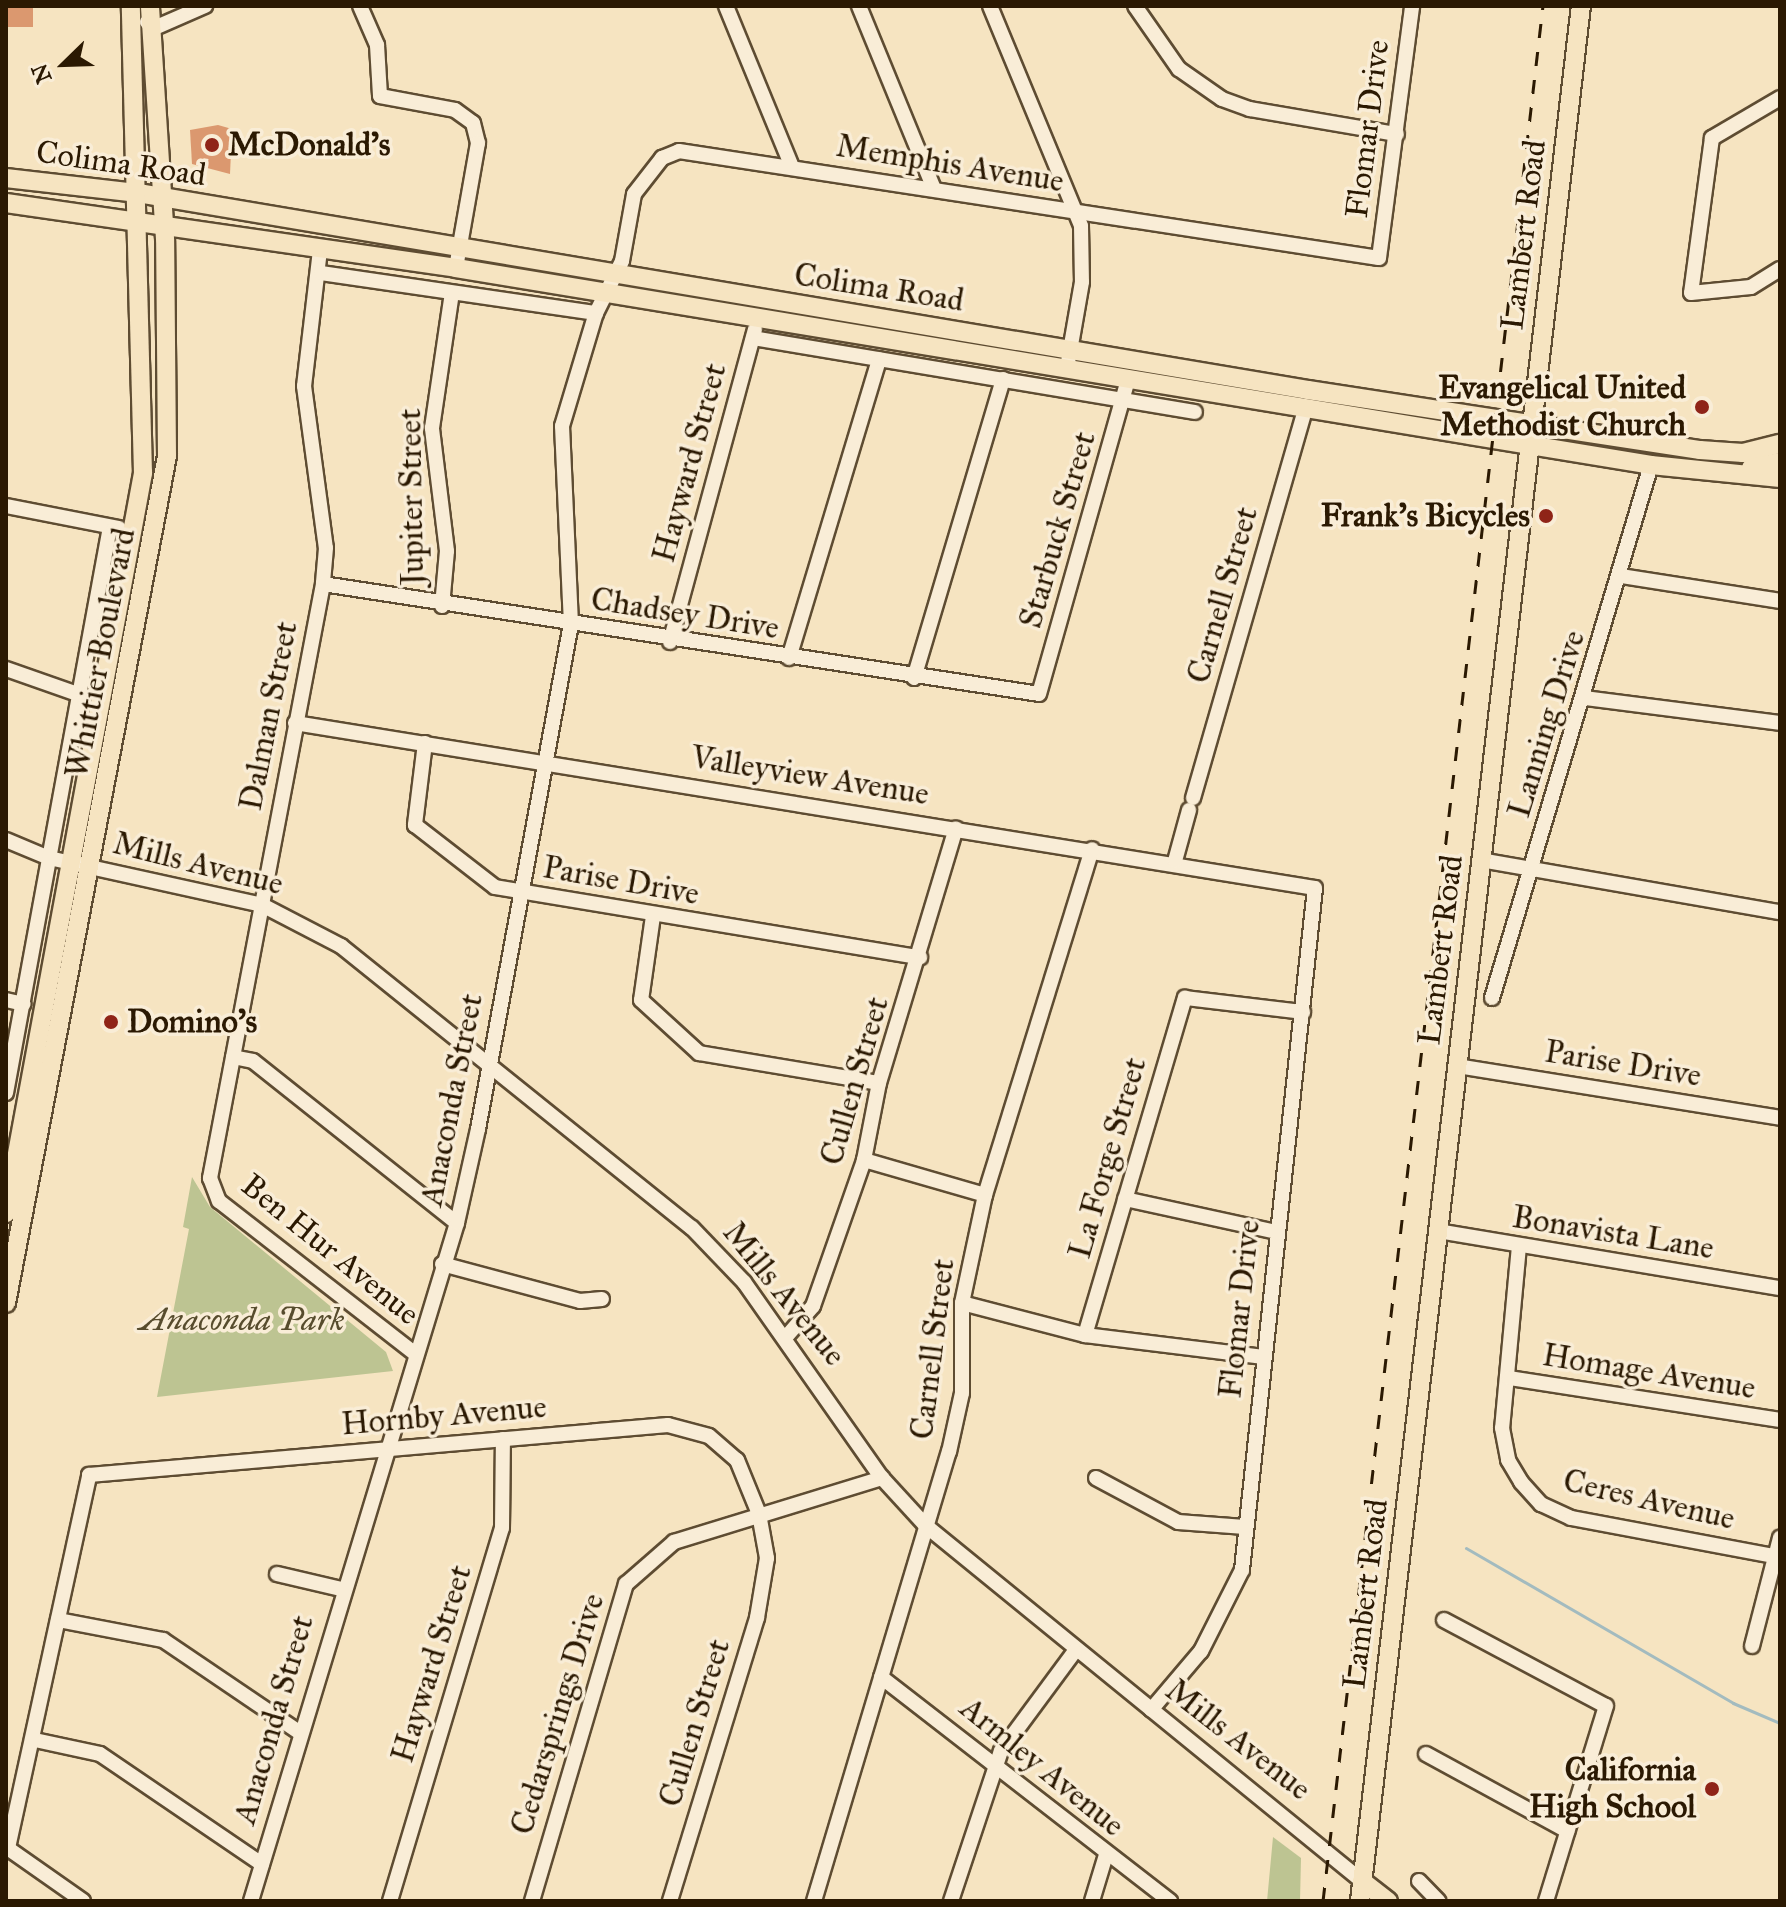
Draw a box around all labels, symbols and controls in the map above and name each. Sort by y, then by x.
north arrow [24,24,104,104]
street label: Flomar Drive [1338,38,1398,220]
text: N [25,60,58,87]
place label: McDonald's [228,126,390,164]
street label: Memphis Avenue [833,127,1067,201]
street label: Colima Road [34,133,208,195]
marker: McDonald's [203,136,221,154]
street label: Lambert Road [1493,138,1555,332]
street label: Colima Road [792,256,966,320]
street label: Hayward Street [645,359,735,567]
place label: Evangelical United Methodist Church [1438,370,1686,445]
marker: Evangelical United Methodist Church [1693,398,1711,416]
street label: Jupiter Street [391,408,433,586]
street label: Starbuck Street [1012,427,1104,633]
place label: Frank's Bicycles [1321,497,1530,535]
street label: Carnell Street [1180,502,1266,688]
marker: Frank's Bicycles [1537,507,1555,525]
street label: Whittier Boulevard [58,525,144,781]
street label: Chadsey Drive [588,580,782,648]
street label: Dalman Street [232,618,306,814]
street label: Lanning Drive [1500,626,1594,822]
street label: Valleyview Avenue [688,738,932,814]
street label: Mills Avenue [109,824,287,904]
street label: Parise Drive [540,848,702,914]
street label: Lambert Road [1410,853,1472,1047]
street label: Anaconda Street [413,991,491,1209]
street label: Cullen Street [813,993,897,1169]
place label: Domino's [127,1003,257,1041]
marker: Domino's [102,1013,120,1031]
street label: Parise Drive [1542,1033,1704,1095]
street label: La Forge Street [1061,1053,1155,1263]
street label: Ben Hur Avenue [233,1166,427,1334]
street label: Bonavista Lane [1509,1198,1717,1268]
street label: Mills Avenue [714,1214,854,1374]
street label: Flomar Drive [1212,1218,1268,1400]
street label: Carnell Street [903,1257,963,1441]
park label: Anaconda Park [140,1301,344,1339]
street label: Homage Avenue [1540,1336,1758,1408]
street label: Hornby Avenue [340,1388,548,1444]
street label: Ceres Avenue [1559,1462,1739,1538]
street label: Lambert Road [1335,1497,1397,1691]
street label: Hayward Street [384,1561,480,1767]
street label: Cedarsprings Drive [503,1589,613,1839]
street label: Anaconda Street [226,1611,322,1829]
street label: Cullen Street [651,1635,739,1811]
street label: Mills Avenue [1158,1671,1318,1809]
street label: Armley Avenue [952,1689,1132,1845]
place label: California High School [1529,1752,1696,1827]
marker: California High School [1703,1780,1721,1798]

